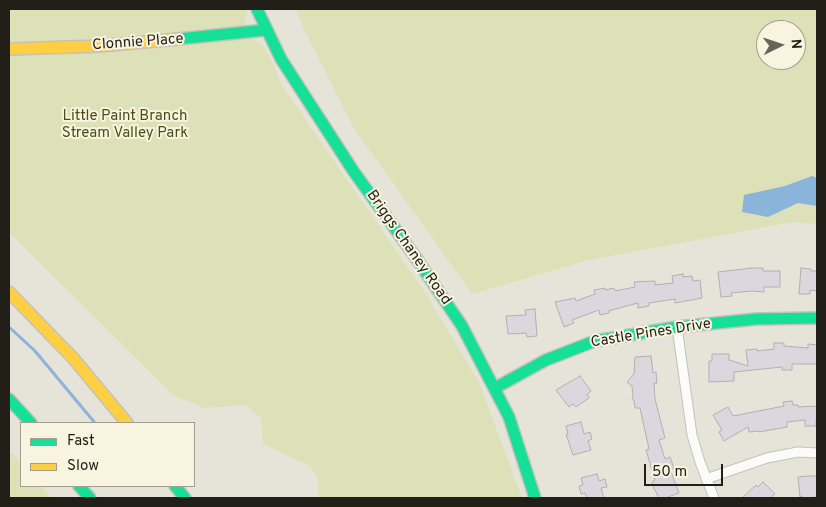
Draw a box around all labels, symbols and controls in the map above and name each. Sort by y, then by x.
north arrow [756,20,806,70]
street label: Clonnie Place [92,31,184,55]
text: N [787,38,804,50]
park label: Little Paint Branch Stream Valley Park [62,108,188,143]
street label: Briggs Chaney Road [362,187,454,309]
street label: Castle Pines Drive [590,316,712,352]
legend [20,422,195,487]
text: Fast [67,432,95,451]
scale bar [646,454,725,486]
text: Slow [67,457,99,476]
text: 50 m [652,463,687,482]

